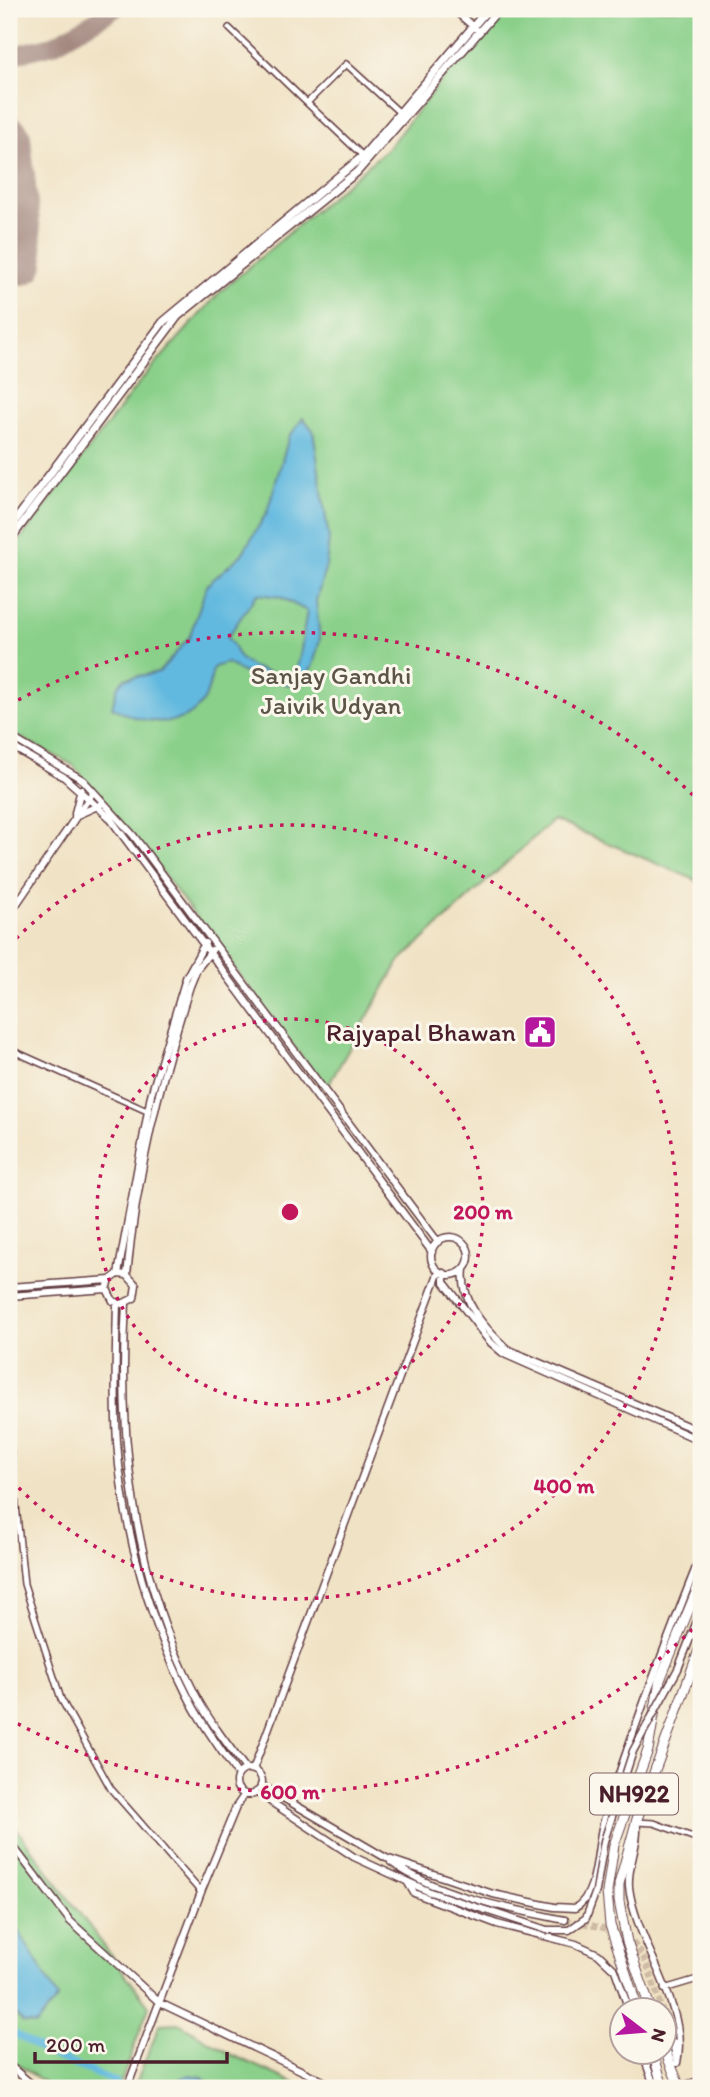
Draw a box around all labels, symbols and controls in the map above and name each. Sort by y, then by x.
park label: Sanjay Gandhi Jaivik Udyan [251,659,411,721]
public building icon: Rajyapal Bhawan [521,1013,559,1051]
place label: Rajyapal Bhawan [326,1016,516,1048]
text: 200 m [453,1199,513,1224]
centre of rings [278,1200,302,1224]
text: 400 m [534,1473,595,1498]
road number: NH922 [590,1774,678,1814]
text: 600 m [260,1779,320,1804]
north arrow [608,1996,678,2066]
scale bar [35,2020,228,2064]
text: N [646,2026,672,2045]
text: 200 m [46,2032,106,2057]

